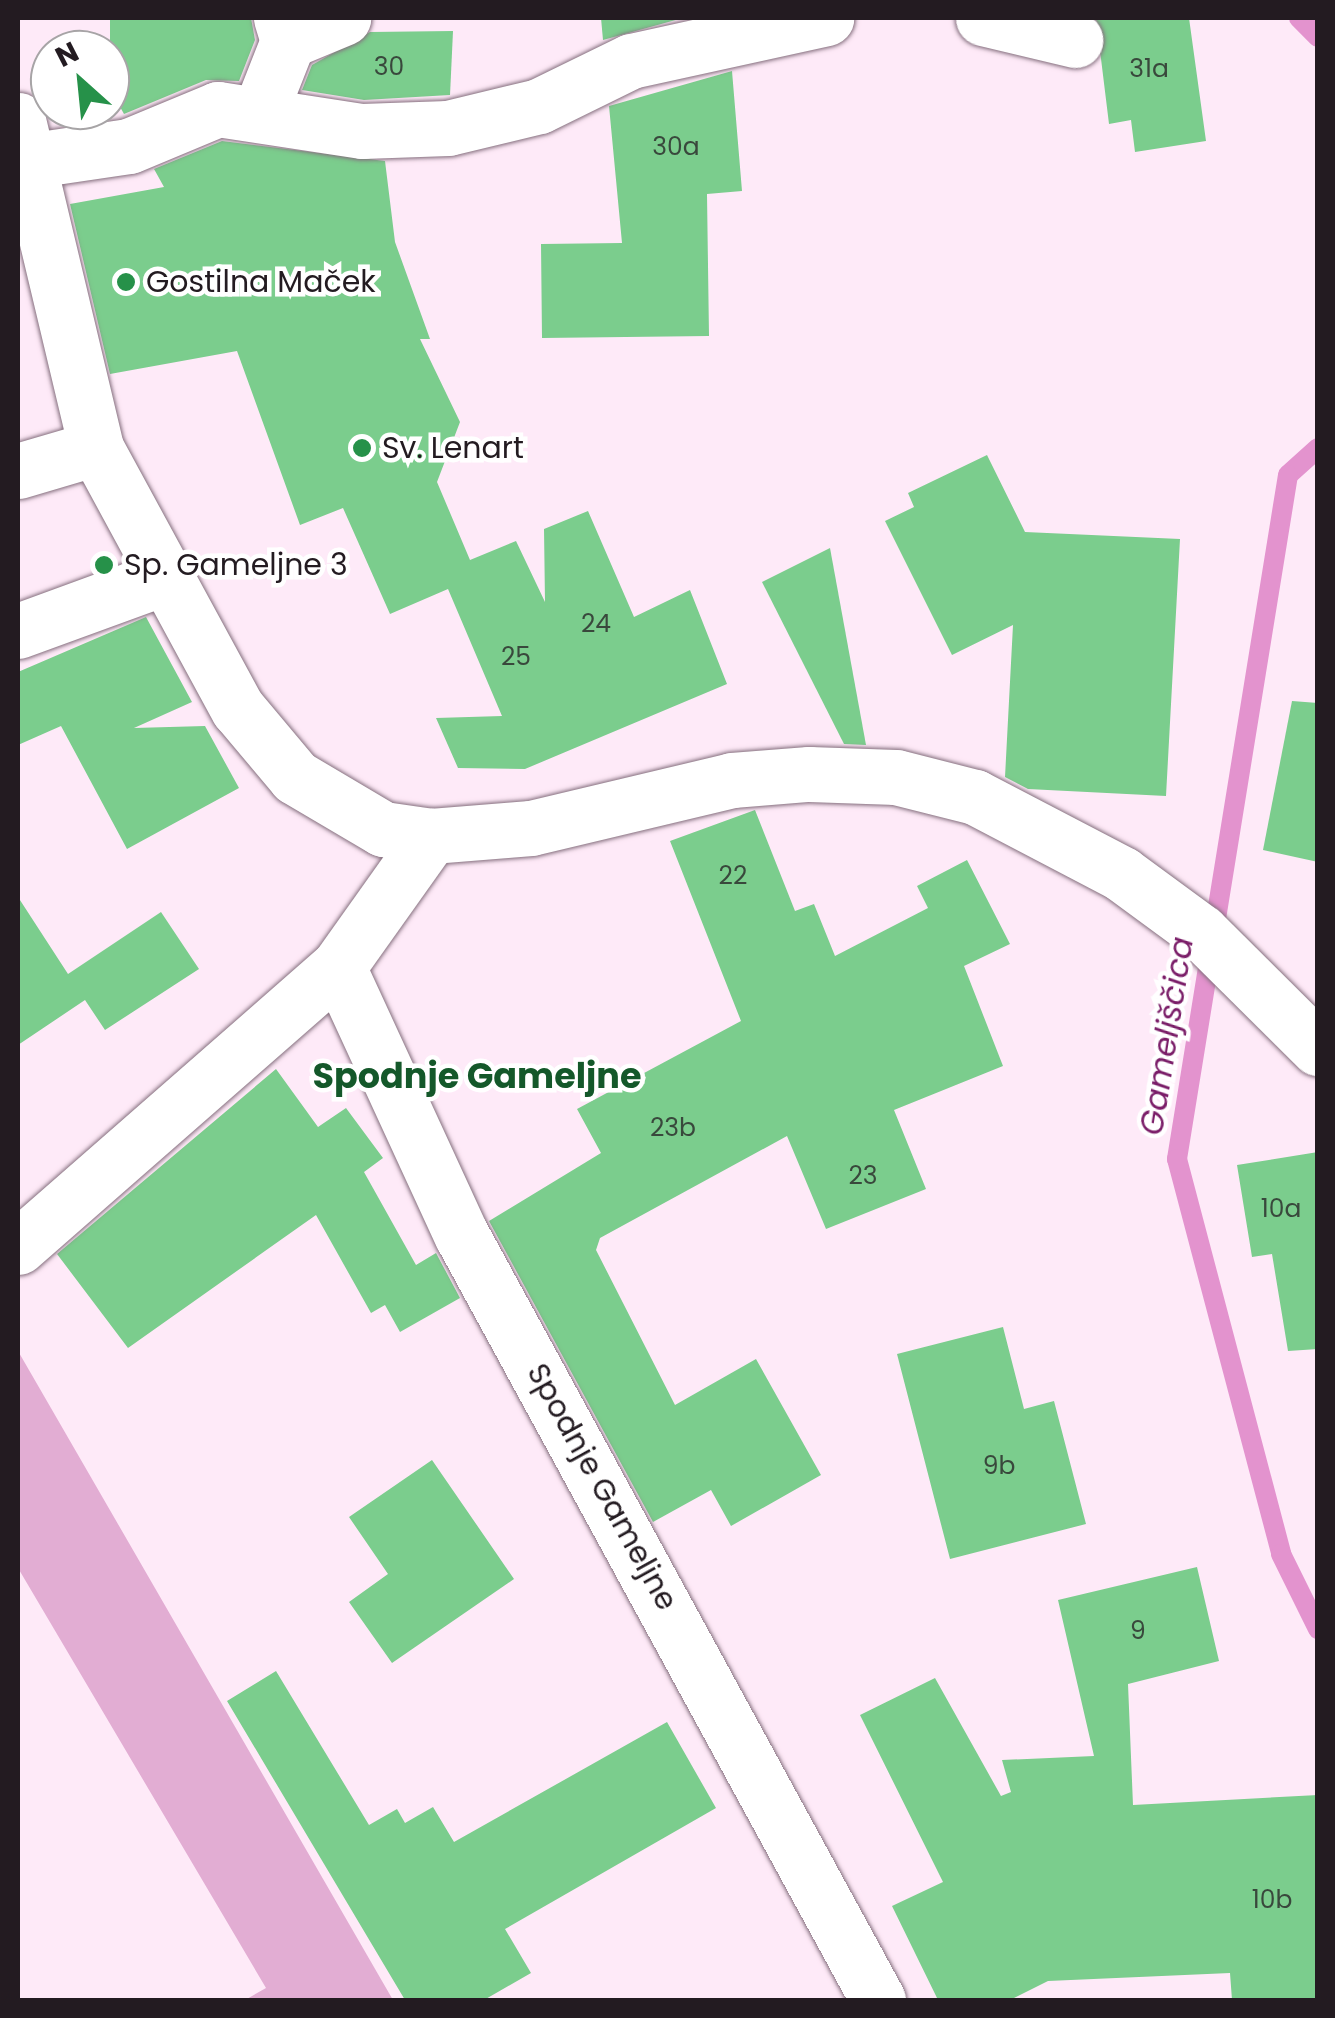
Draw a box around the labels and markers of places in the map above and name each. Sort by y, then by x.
place label: Gostilna Maček [146,264,376,300]
marker: Gostilna Maček [115,271,137,293]
place label: Sv. Lenart [382,430,524,466]
marker: Sv. Lenart [351,437,373,459]
place label: Sp. Gameljne 3 [124,547,348,583]
marker: Sp. Gameljne 3 [93,554,115,576]

